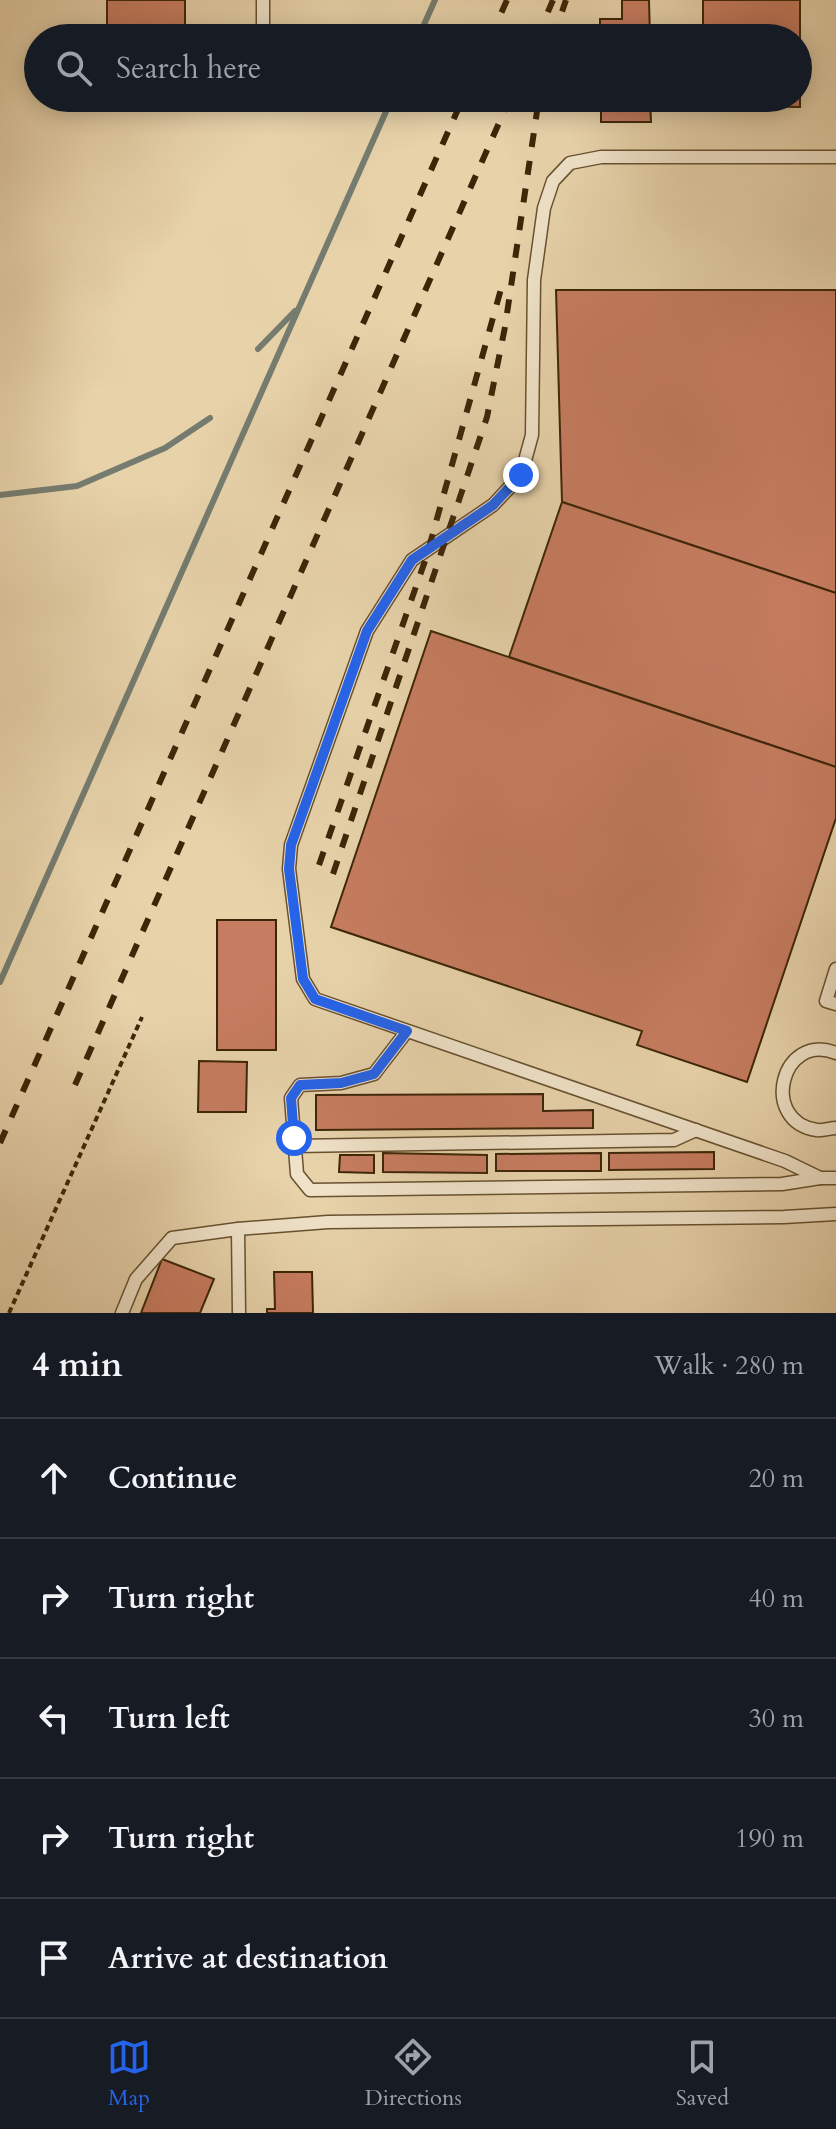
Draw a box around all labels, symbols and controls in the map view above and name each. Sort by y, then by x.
search box [24,24,812,112]
icon: search [52,46,96,90]
text: Search here [116,48,261,89]
route end [503,457,539,493]
route start [276,1120,312,1156]
text: 4 min [32,1342,123,1388]
text: Walk · 280 m [654,1348,804,1383]
icon: ahead [32,1456,76,1500]
text: Continue [108,1458,237,1499]
text: 20 m [748,1461,804,1496]
icon: right [32,1576,76,1620]
text: Turn right [108,1578,254,1619]
text: 40 m [748,1581,804,1616]
icon: left [32,1696,76,1740]
text: Turn left [108,1698,230,1739]
text: 30 m [748,1701,804,1736]
icon: right [32,1816,76,1860]
text: Turn right [108,1818,254,1859]
text: 190 m [735,1821,804,1856]
icon: arrive [32,1936,76,1980]
text: Arrive at destination [108,1938,388,1979]
tab: Map [107,2035,151,2113]
tab: Directions [365,2035,462,2113]
tab: Saved [676,2035,729,2113]

